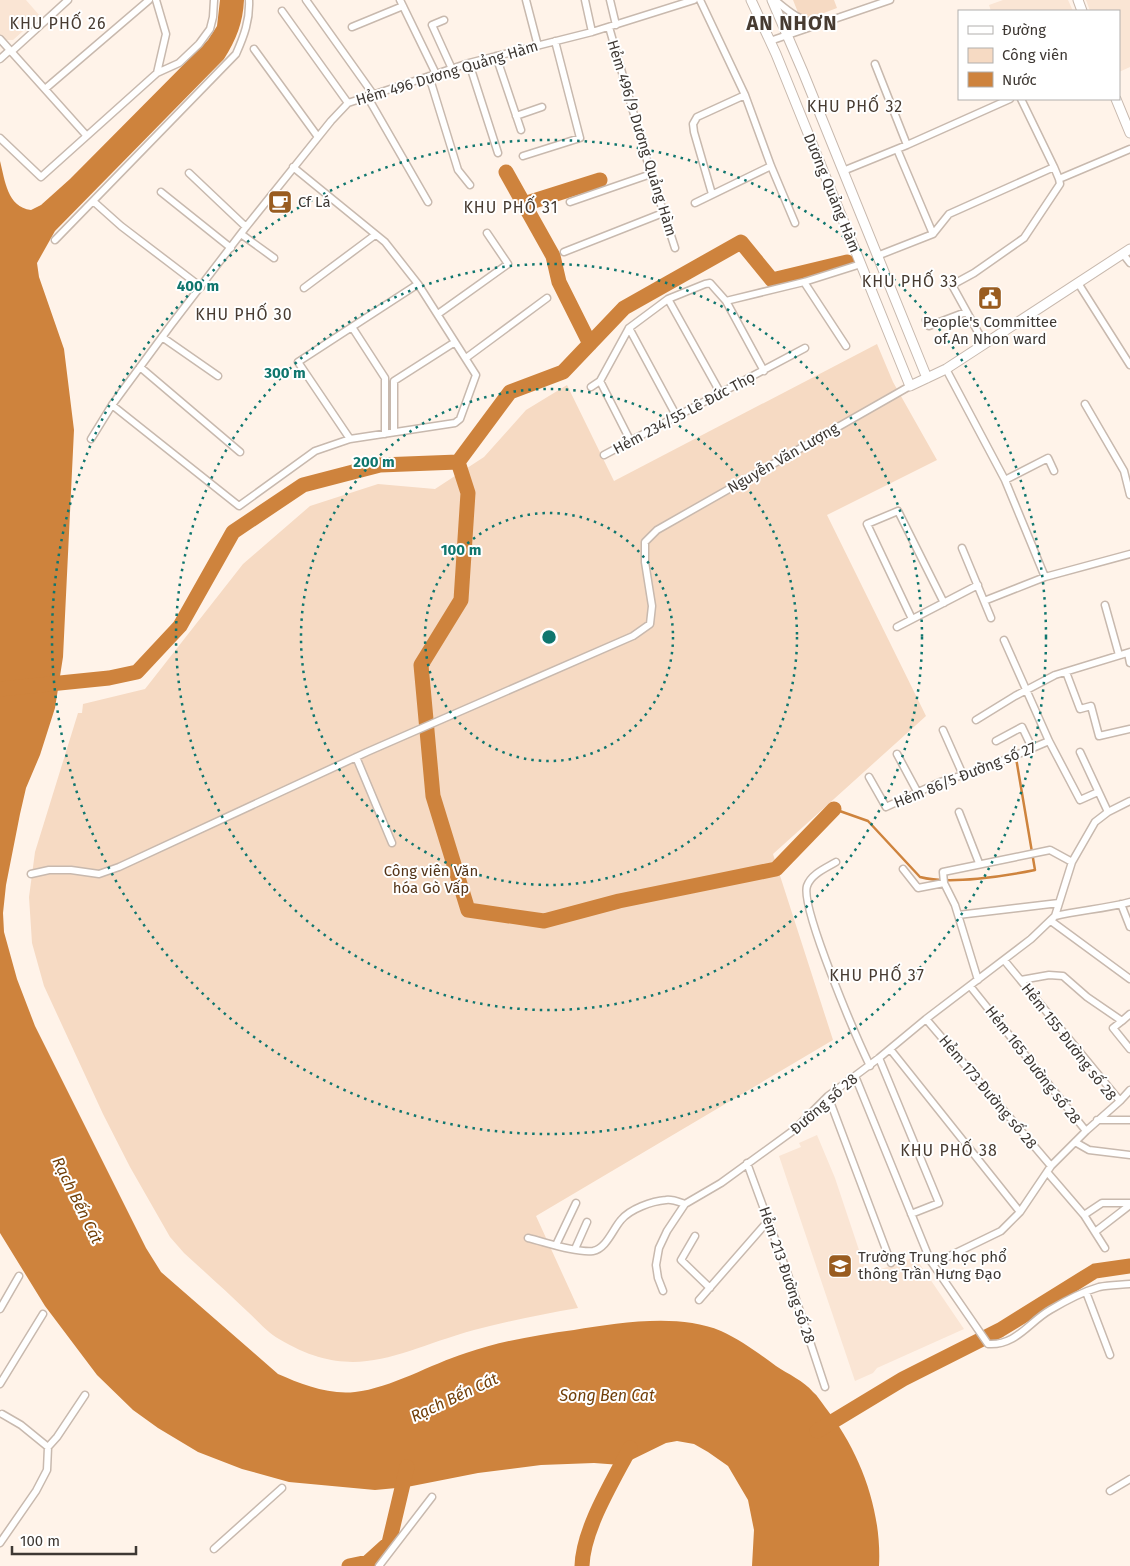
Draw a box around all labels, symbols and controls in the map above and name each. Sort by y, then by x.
legend [958,10,1120,100]
district label: KHU PHỐ 26 [9,11,107,33]
district label: AN NHƠN [746,11,837,35]
text: Đường [1002,21,1046,39]
street label: Hẻm 496 Dương Quảng Hàm [354,37,540,109]
street label: Hẻm 496/9 Dương Quảng Hàm [604,38,680,238]
text: Công viên [1002,46,1068,64]
text: Nước [1002,71,1037,89]
district label: KHU PHỐ 32 [807,94,903,116]
street label: Dương Quảng Hàm [800,131,864,255]
cafe icon: Cf Lá [267,189,293,215]
place label: Cf Lá [298,193,331,211]
district label: KHU PHỐ 31 [463,195,559,217]
district label: KHU PHỐ 33 [862,269,958,291]
text: 400 m [177,277,219,295]
public building icon: People's Committee of An Nhon ward [977,285,1003,311]
district label: KHU PHỐ 30 [195,302,293,324]
place label: People's Committee of An Nhon ward [923,313,1057,348]
text: 300 m [263,364,306,382]
street label: Hẻm 234/55 Lê Đức Thọ [610,368,758,458]
street label: Nguyễn Văn Lượng [724,419,842,497]
text: 200 m [353,453,395,471]
text: 100 m [441,541,481,559]
centre of rings [540,628,558,646]
street label: Hẻm 86/5 Đường số 27 [891,738,1039,812]
park label: Công viên Văn hóa Gò Vấp [384,862,478,897]
district label: KHU PHỐ 37 [829,963,925,985]
street label: Hẻm 155 Đường số 28 [1018,980,1120,1104]
street label: Hẻm 165 Đường số 28 [981,1002,1085,1128]
street label: Hẻm 173 Đường số 28 [935,1031,1041,1153]
street label: Đường số 28 [787,1070,861,1138]
district label: KHU PHỐ 38 [900,1138,998,1160]
water label: Rạch Bến Cát [48,1153,108,1247]
street label: Hẻm 213 Đường số 28 [755,1204,819,1346]
place label: Trường Trung học phổ thông Trần Hưng Đạo [858,1248,1007,1283]
school or university icon: Trường Trung học phổ thông Trần Hưng Đạo [827,1253,853,1279]
water label: Rạch Bến Cát [407,1368,501,1426]
water label: Song Ben Cat [558,1386,655,1405]
scale bar [12,1524,136,1556]
text: 100 m [20,1532,60,1550]

